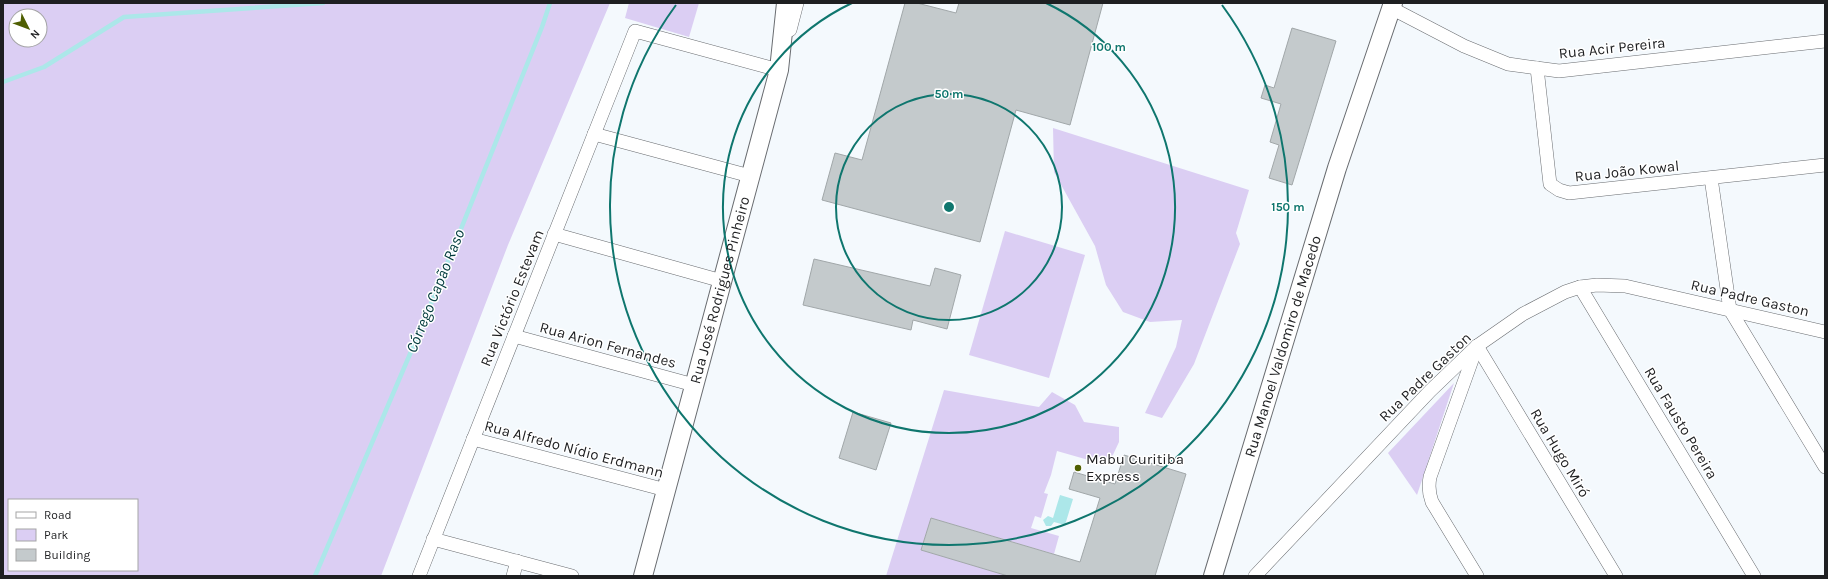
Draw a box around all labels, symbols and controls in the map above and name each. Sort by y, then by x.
north arrow [8,8,48,48]
text: N [28,27,43,42]
street label: Rua Acir Pereira [1558,33,1666,63]
text: 100 m [1092,40,1126,54]
text: 50 m [935,87,964,101]
street label: Rua João Kowal [1574,157,1680,185]
street label: Rua José Rodrigues Pinheiro [686,195,754,386]
centre of rings [942,200,956,214]
text: 150 m [1271,200,1305,214]
water label: Córrego Capão Raso [402,226,469,356]
street label: Rua Victório Estevam [476,227,548,369]
street label: Rua Manoel Valdomiro de Macedo [1241,233,1325,459]
street label: Rua Padre Gaston [1689,276,1811,320]
street label: Rua Arion Fernandes [538,318,678,372]
street label: Rua Padre Gaston [1375,329,1475,425]
street label: Rua Fausto Pereira [1640,364,1722,482]
street label: Rua Hugo Miró [1526,405,1594,501]
street label: Rua Alfredo Nídio Erdmann [482,416,666,482]
place label: Mabu Curitiba Express [1086,450,1184,485]
marker: Mabu Curitiba Express [1073,463,1083,473]
legend [8,499,138,571]
text: Road [44,508,72,522]
text: Park [44,528,69,542]
text: Building [44,548,91,562]

